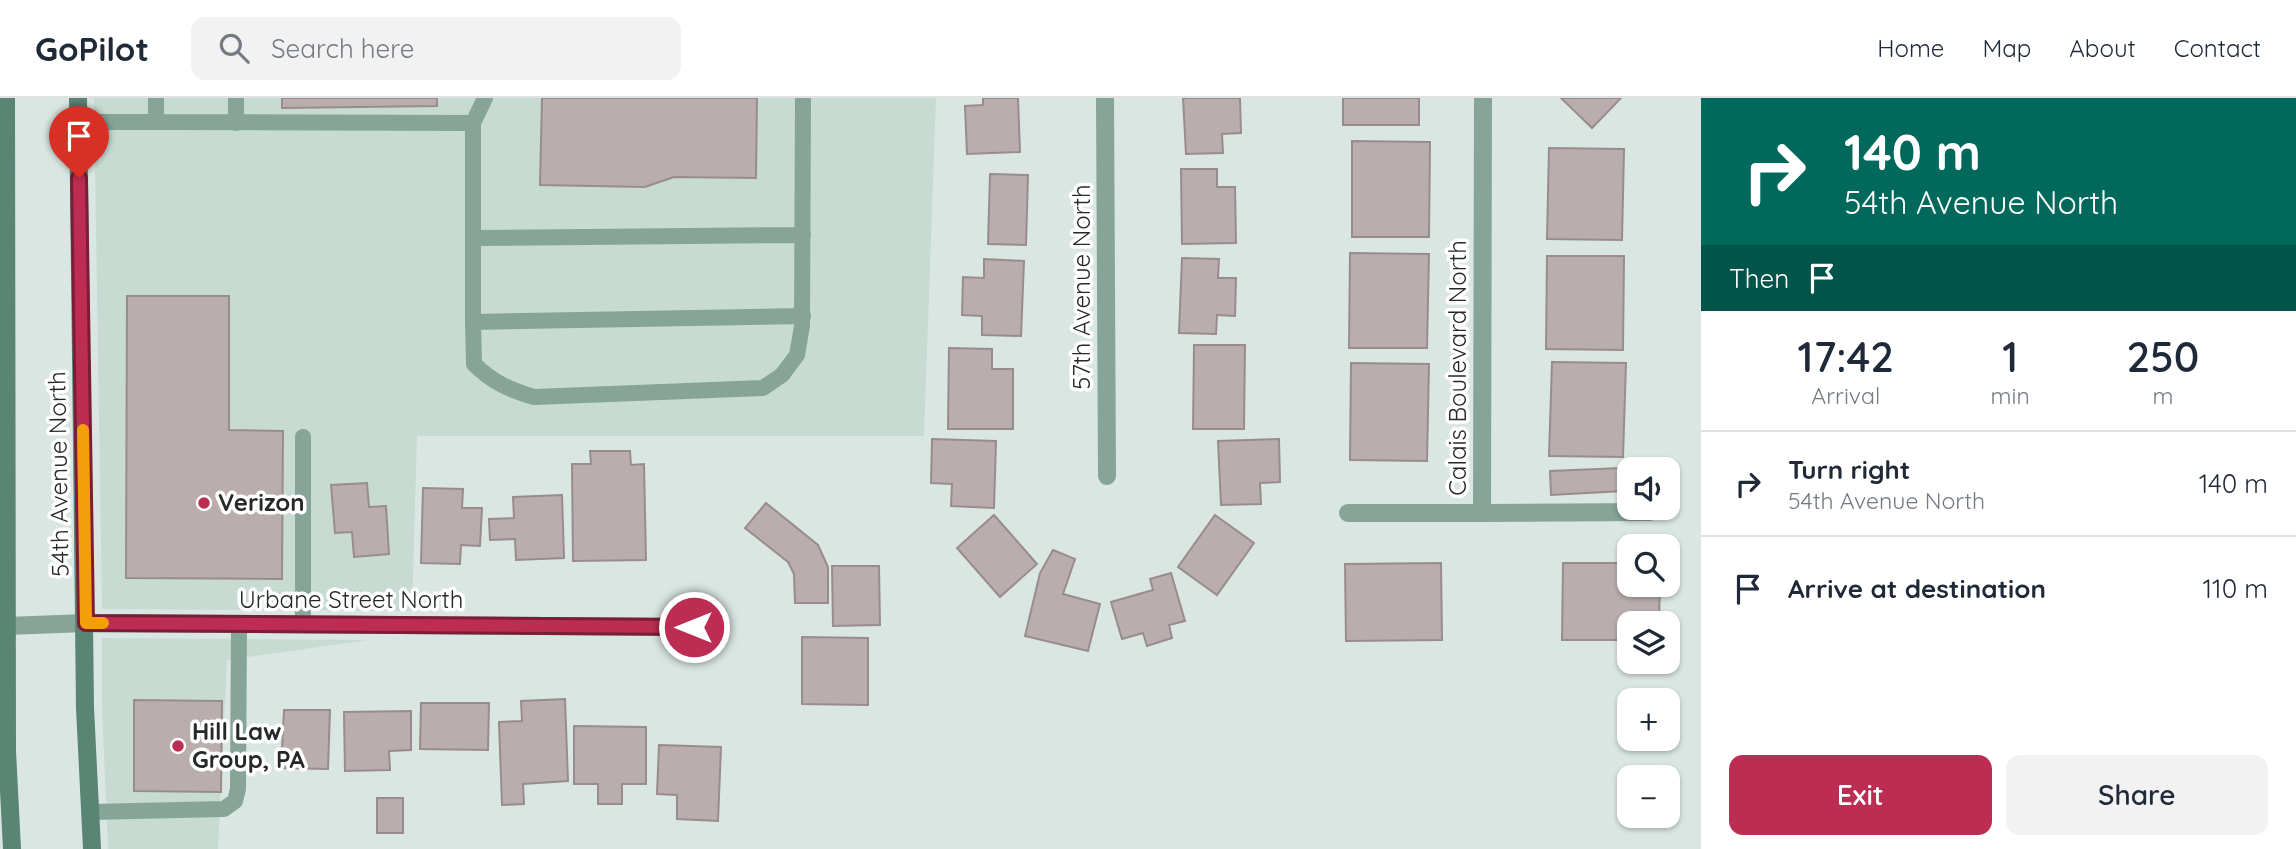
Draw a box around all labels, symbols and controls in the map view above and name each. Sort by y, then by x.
search box [191,17,681,80]
text: GoPilot [35,28,149,69]
icon: search [215,29,253,67]
text: Search here [271,32,414,65]
text: Home [1877,33,1944,63]
text: Map [1982,33,2031,63]
text: About [2069,33,2136,63]
text: Contact [2174,33,2261,63]
pin [49,106,109,178]
icon: arrive [60,117,98,155]
text: 140 m [1844,121,1981,182]
icon: right [1729,126,1820,217]
text: 54th Avenue North [1844,182,2118,222]
street label: 57th Avenue North [1066,184,1096,390]
street label: Calais Boulevard North [1442,240,1472,496]
icon: arrive [1803,259,1841,297]
text: Then [1729,262,1789,295]
text: 17:42 [1798,330,1894,383]
text: 1 [2002,330,2018,383]
text: 250 [2126,330,2199,383]
street label: 54th Avenue North [41,371,75,577]
text: Arrival [1811,381,1880,410]
text: min [1991,381,2030,410]
text: m [2152,381,2173,410]
text: Turn right [1788,453,1910,486]
map controls [1617,457,1680,828]
button: sound [1617,457,1680,520]
icon: right [1729,465,1767,503]
text: 140 m [2199,467,2268,500]
text: 54th Avenue North [1788,486,1985,515]
place label: Verizon [218,487,305,517]
marker: Verizon [196,495,212,511]
button: search [1617,534,1680,597]
icon: arrive [1729,570,1767,608]
text: Arrive at destination [1788,572,2046,605]
text: 110 m [2202,572,2268,605]
street label: Urbane Street North [239,584,463,614]
position arrow [657,590,731,664]
button: layers [1617,611,1680,674]
button: + [1617,688,1680,751]
place label: Hill Law Group, PA [192,716,306,774]
marker: Hill Law Group, PA [170,738,186,754]
button: Exit [1729,755,1992,835]
button: Share [2006,755,2268,835]
button: − [1617,765,1680,828]

